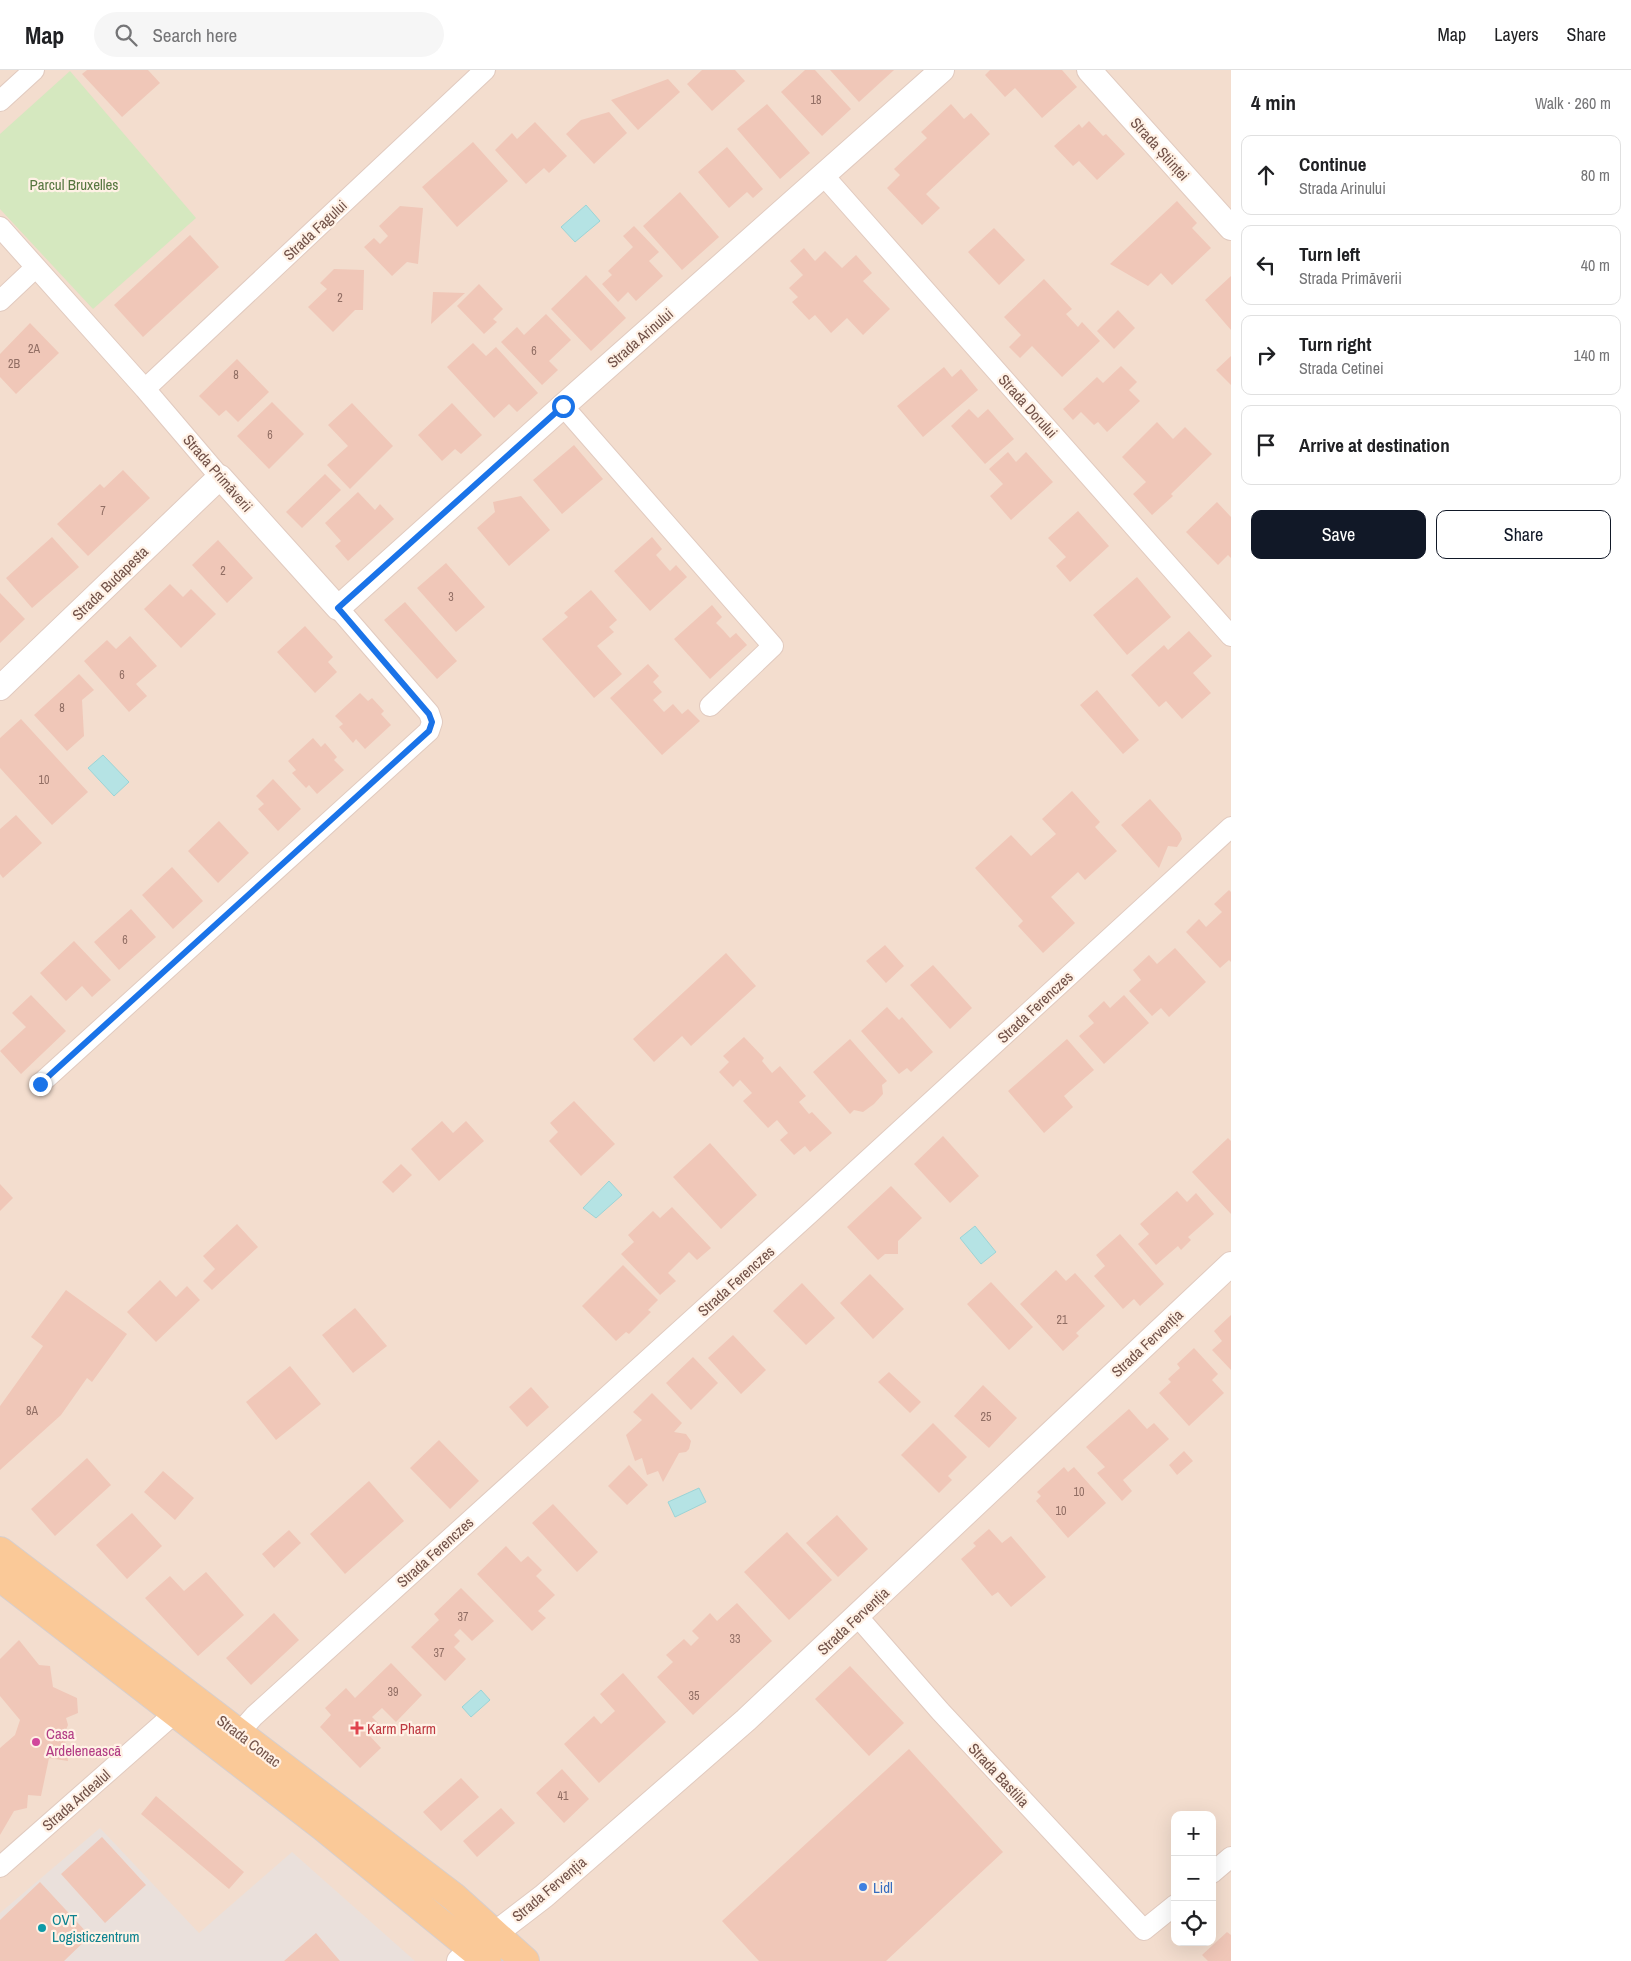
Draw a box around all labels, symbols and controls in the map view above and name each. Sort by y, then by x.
search box [94,12,444,57]
text: Map [25,19,64,51]
icon: search [112,21,140,49]
text: Search here [152,22,237,48]
text: Map [1438,22,1466,47]
text: Layers [1494,22,1539,47]
text: Share [1567,22,1606,47]
text: 4 min [1251,88,1296,117]
house number: 18 [811,92,821,108]
text: Walk · 260 m [1535,92,1611,114]
street label: Strada Științei [1126,113,1194,185]
text: Continue [1299,151,1367,177]
icon: ahead [1252,161,1280,189]
text: 80 m [1581,164,1610,186]
park label: Parcul Bruxelles [30,174,118,195]
text: Strada Arinului [1299,177,1386,199]
street label: Strada Fagului [279,195,351,265]
text: Turn left [1299,241,1360,267]
icon: left [1252,251,1280,279]
text: 40 m [1581,254,1610,276]
text: Strada Primăverii [1299,267,1402,289]
house number: 2 [337,290,343,306]
street label: Strada Arinului [602,303,678,373]
text: Turn right [1299,331,1371,357]
house number: 2A [28,341,40,357]
icon: right [1252,341,1280,369]
house number: 6 [531,343,537,359]
text: 140 m [1574,344,1610,366]
house number: 2B [8,356,20,372]
text: Strada Cetinei [1299,357,1384,379]
house number: 8 [233,367,239,383]
street label: Strada Dorului [994,370,1062,442]
route start [552,395,575,418]
house number: 6 [267,427,273,443]
street label: Strada Primăverii [178,430,258,516]
icon: arrive [1252,431,1280,459]
text: Arrive at destination [1299,432,1450,458]
house number: 7 [100,503,106,519]
button: Save [1251,510,1426,559]
button: Share [1436,510,1611,559]
street label: Strada Budapesta [67,541,153,625]
house number: 2 [220,563,226,579]
house number: 3 [448,589,454,605]
house number: 6 [119,667,125,683]
house number: 8 [59,700,65,716]
house number: 10 [39,772,49,788]
house number: 6 [122,932,128,948]
street label: Strada Ferenczes [993,966,1077,1048]
route end [29,1073,52,1096]
street label: Strada Ferenczes [693,1241,779,1321]
street label: Strada Fervenția [1107,1304,1188,1382]
house number: 21 [1057,1312,1068,1328]
house number: 8A [26,1403,38,1419]
house number: 25 [981,1409,992,1425]
house number: 10 [1074,1484,1084,1500]
house number: 10 [1056,1503,1066,1519]
street label: Strada Ferenczes [392,1512,478,1592]
street label: Strada Fervenția [813,1582,894,1660]
house number: 37 [458,1609,469,1625]
house number: 33 [730,1631,740,1647]
house number: 37 [434,1645,445,1661]
house number: 39 [388,1684,398,1700]
house number: 35 [689,1688,700,1704]
street label: Strada Conac [213,1710,285,1772]
place label: Karm Pharm [367,1718,436,1739]
marker: Karm Pharm [351,1722,363,1734]
place label: Casa Ardelenească [45,1723,121,1761]
marker: Casa Ardelenească [30,1736,42,1748]
street label: Strada Bastilia [964,1738,1034,1812]
street label: Strada Ardealul [37,1764,115,1836]
house number: 41 [558,1788,569,1804]
map controls [1171,1811,1216,1946]
button: + [1171,1811,1216,1856]
street label: Strada Fervenția [507,1852,591,1926]
button: − [1171,1856,1216,1901]
place label: Lidl [873,1877,893,1898]
marker: Lidl [857,1881,869,1893]
button: locate [1171,1901,1216,1946]
place label: OVT Logisticzentrum [52,1909,140,1947]
marker: OVT Logisticzentrum [36,1922,48,1934]

